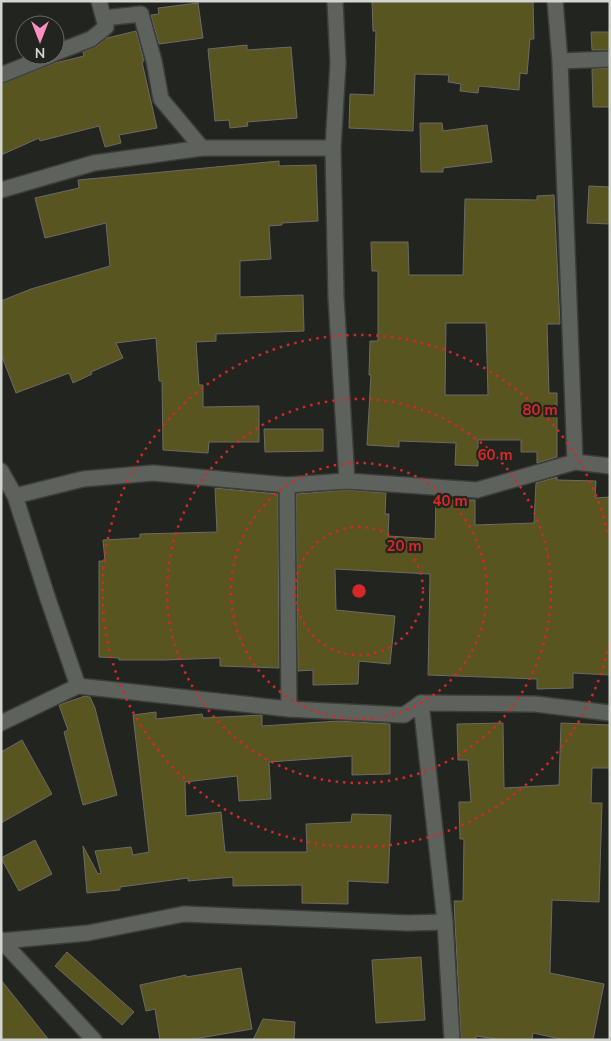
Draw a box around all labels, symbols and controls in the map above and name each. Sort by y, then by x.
north arrow [15,15,65,65]
text: N [35,43,45,62]
text: 80 m [522,400,558,420]
text: 60 m [477,445,513,465]
text: 40 m [432,491,468,511]
text: 20 m [386,536,422,556]
centre of rings [350,582,368,600]

